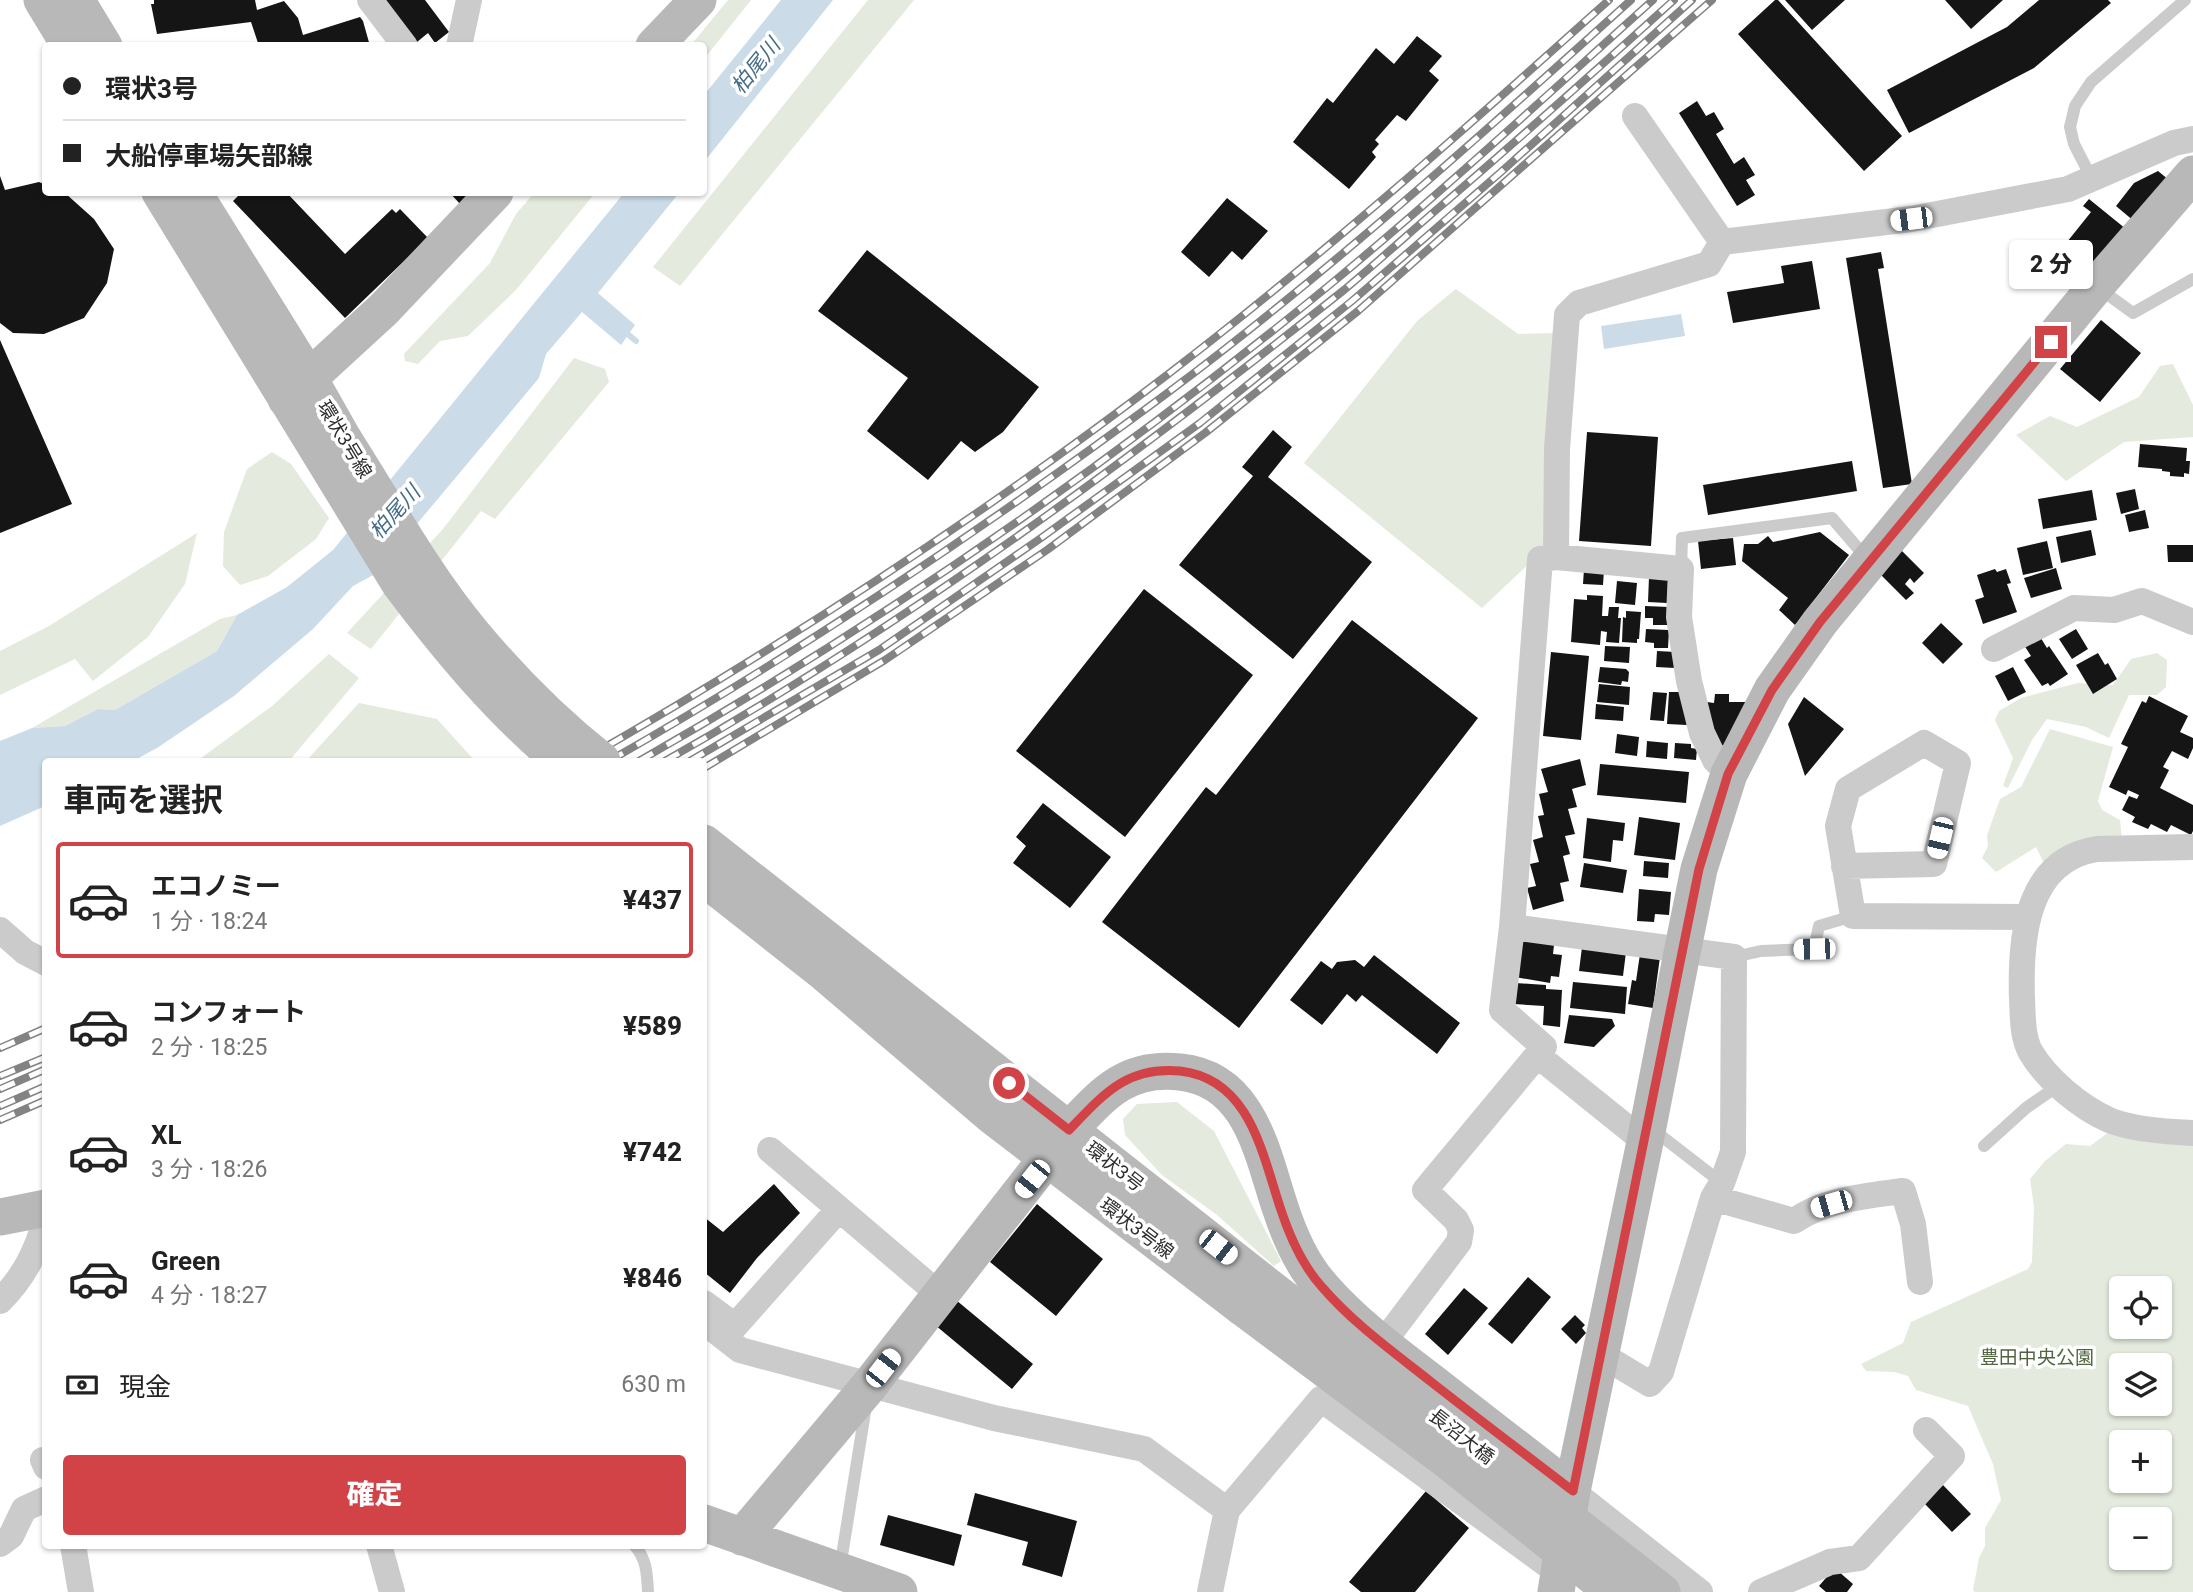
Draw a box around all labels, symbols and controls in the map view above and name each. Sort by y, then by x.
water label: 柏尾川 [727,32,786,98]
text: 環状3号 [105,74,198,104]
text: 大船停車場矢部線 [105,141,313,171]
car [1889,206,1934,232]
callout: 2 分 [2009,240,2093,290]
text: 2 分 [2030,251,2072,278]
route end [2035,326,2067,358]
street label: 環状3号線 [312,396,377,482]
water label: 柏尾川 [365,479,426,543]
text: 車両を選択 [63,781,223,819]
car [1926,815,1955,861]
icon: car [67,869,130,932]
text: エコノミー [151,871,281,901]
text: ¥437 [623,885,682,915]
text: 1 分 · 18:24 [151,908,267,935]
car [1793,938,1836,960]
icon: car [67,995,130,1058]
text: コンフォート [151,997,306,1027]
text: ¥589 [623,1011,682,1041]
text: 2 分 · 18:25 [151,1034,267,1061]
route start [993,1067,1025,1099]
text: XL [151,1120,182,1150]
icon: car [67,1121,130,1184]
street label: 環状3号 [1081,1136,1148,1196]
text: ¥742 [623,1137,682,1167]
text: 3 分 · 18:26 [151,1156,267,1183]
car [1011,1156,1054,1202]
car [1808,1188,1855,1220]
street label: 環状3号線 [1095,1193,1178,1264]
car [1195,1226,1242,1268]
text: Green [151,1246,221,1276]
icon: car [67,1247,130,1310]
text: ¥846 [623,1263,682,1293]
map controls [2109,1276,2172,1570]
button: locate [2109,1276,2172,1339]
text: 4 分 · 18:27 [151,1282,267,1309]
car [862,1345,905,1391]
park label: 豊田中央公園 [1980,1346,2094,1369]
button: layers [2109,1353,2172,1416]
icon: cash [63,1366,101,1404]
text: 630 m [621,1371,686,1398]
text: 現金 [119,1372,171,1402]
street label: 長沼大橋 [1425,1404,1499,1469]
button: + [2109,1430,2172,1493]
button: 確定 [63,1455,686,1535]
button: − [2109,1507,2172,1570]

